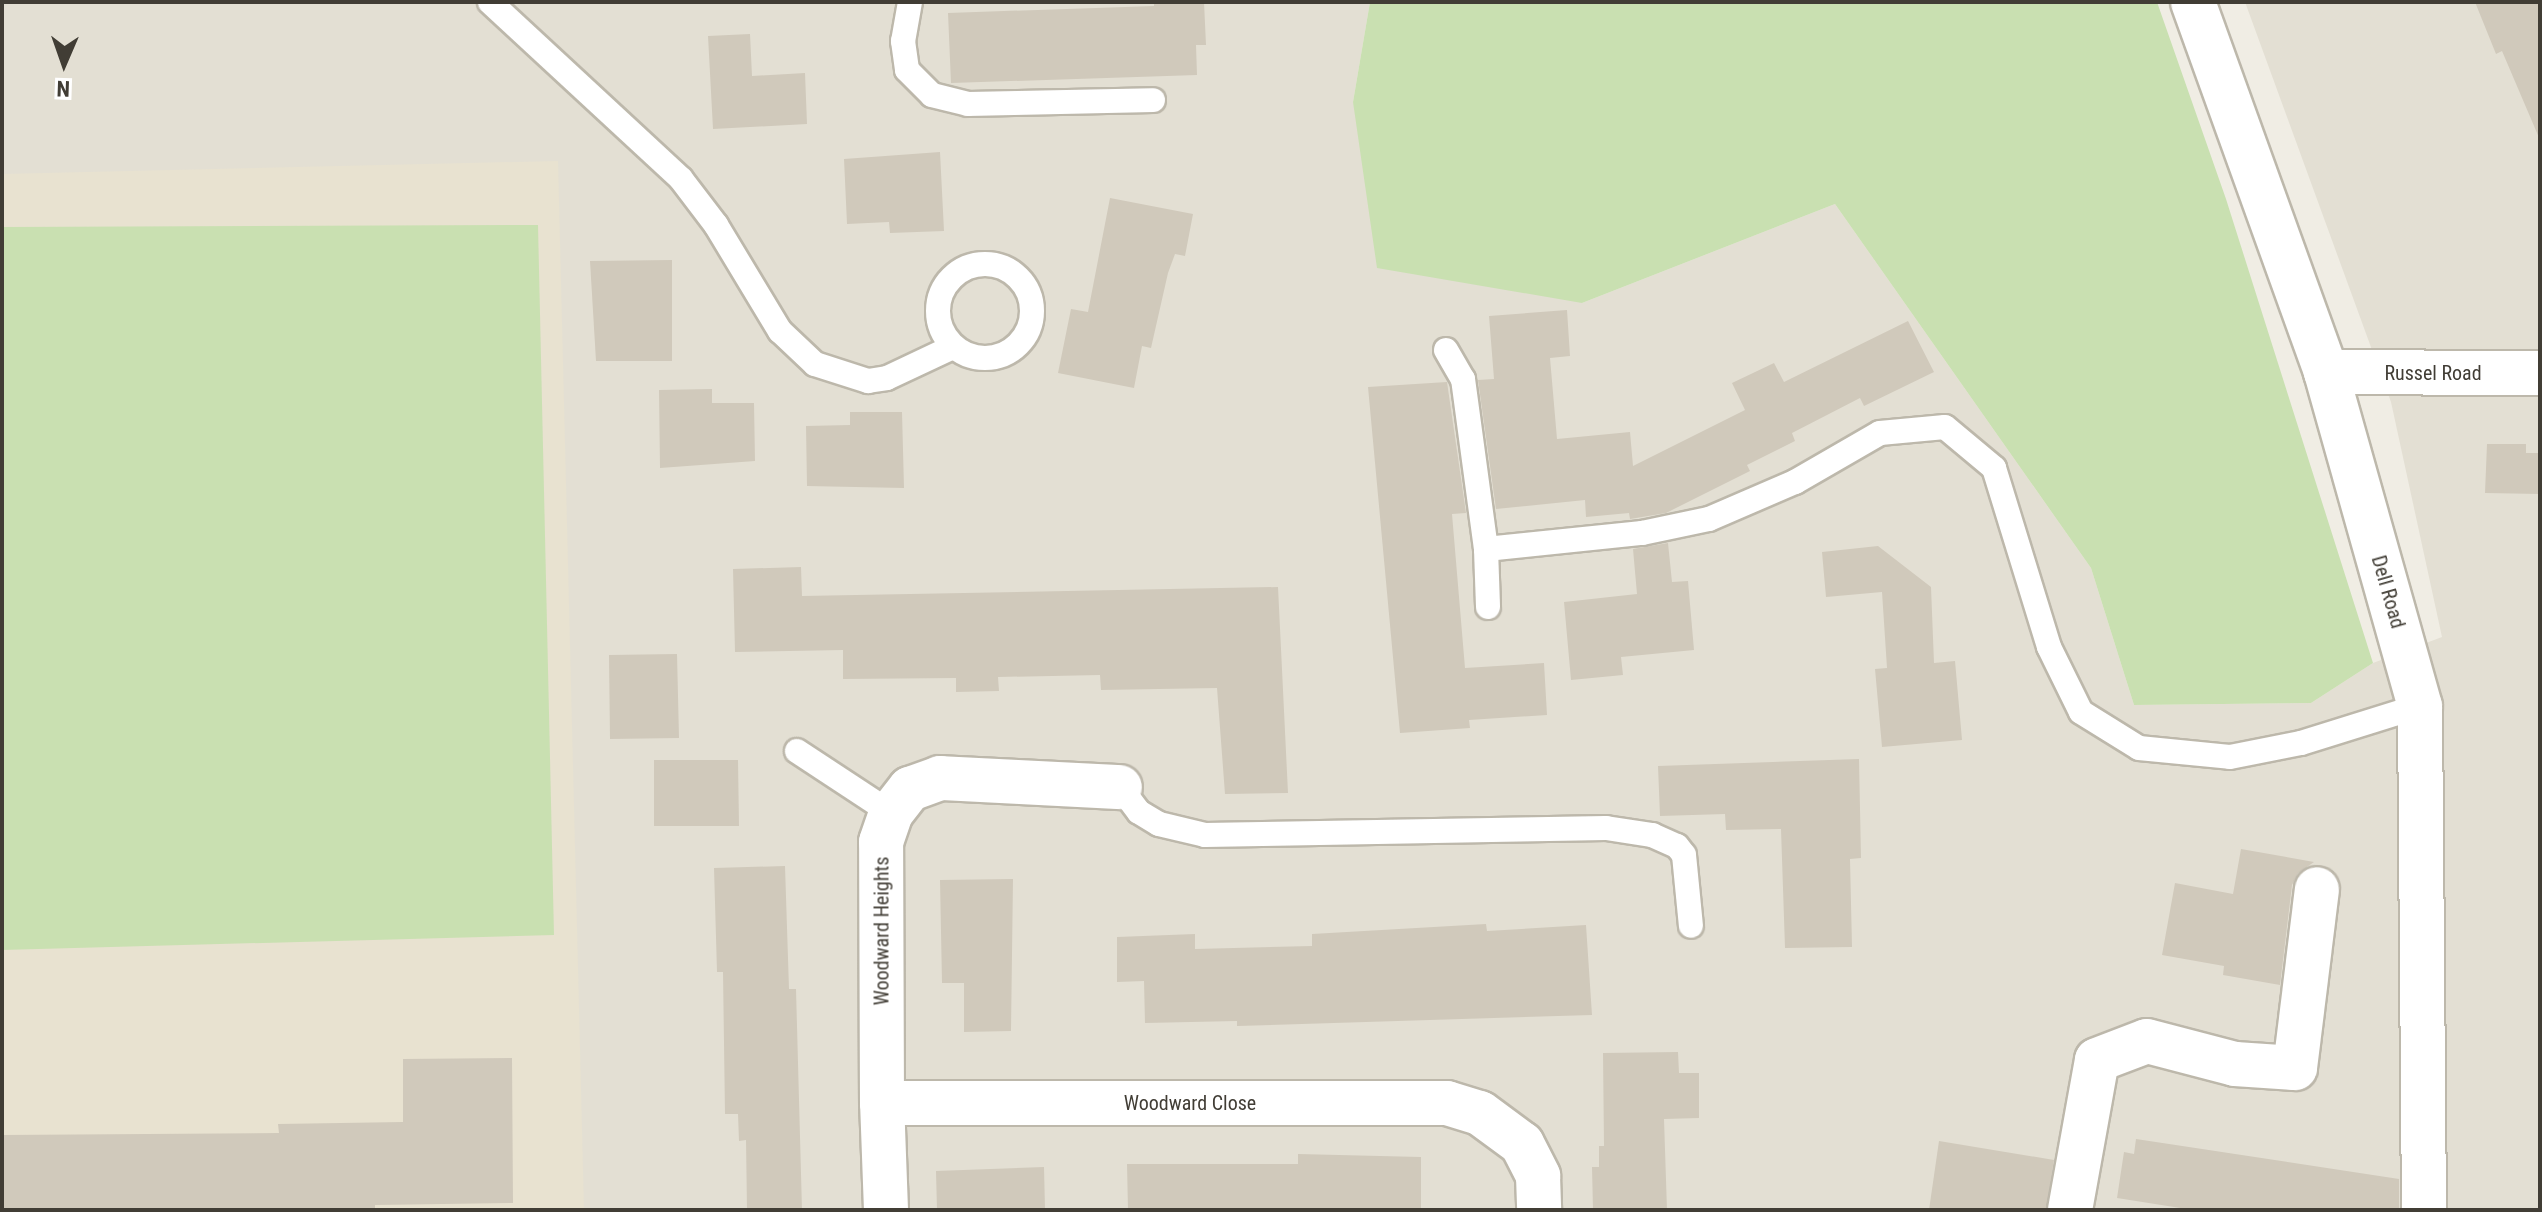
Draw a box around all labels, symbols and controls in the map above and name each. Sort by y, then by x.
north arrow [24,24,104,104]
text: N [56,76,70,101]
street label: Russel Road [2384,361,2482,385]
street label: Dell Road [2366,553,2410,631]
street label: Woodward Heights [870,857,894,1005]
street label: Woodward Close [1124,1091,1256,1115]

